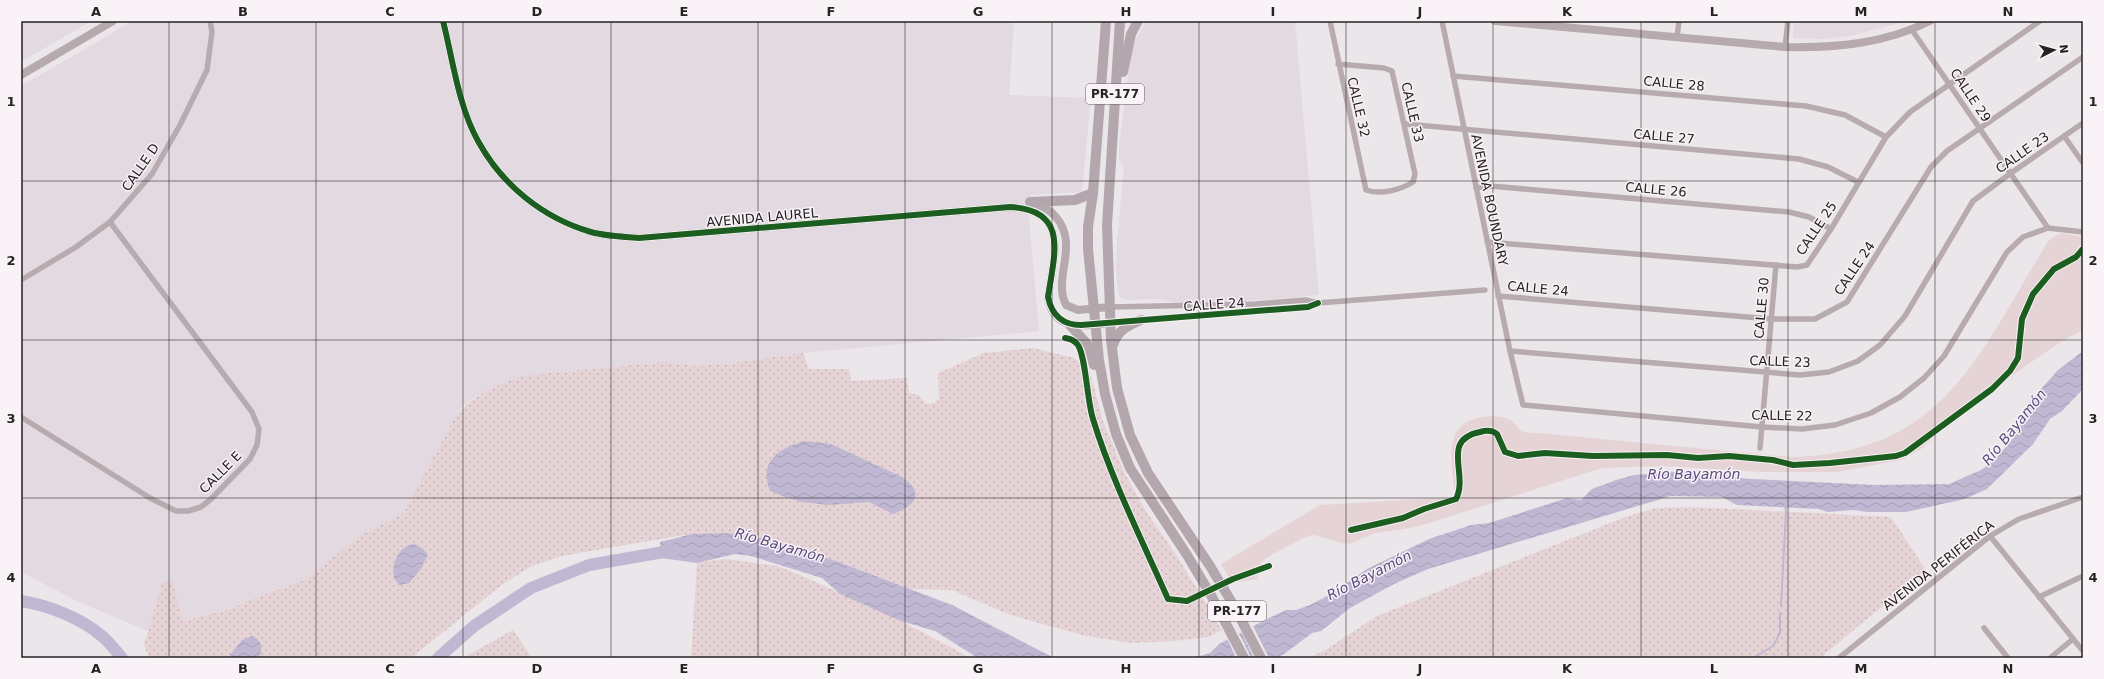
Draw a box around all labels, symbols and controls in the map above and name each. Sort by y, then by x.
text: A [91,4,101,19]
text: B [238,4,248,19]
text: C [385,4,395,19]
text: D [532,4,543,19]
text: E [680,4,688,19]
text: F [827,4,835,19]
text: G [973,4,983,19]
text: H [1121,4,1131,19]
text: I [1271,4,1275,19]
text: J [1417,4,1422,19]
text: K [1562,4,1573,19]
text: L [1710,4,1718,19]
text: M [1855,4,1867,19]
text: N [2003,4,2013,19]
north arrow [2034,30,2074,70]
text: N [2057,44,2070,54]
street label: CALLE 29 [1947,66,1994,125]
street label: CALLE 28 [1643,73,1705,94]
street label: CALLE 32 [1344,76,1373,139]
street label: CALLE 33 [1398,81,1427,144]
road number: PR-177 [1086,84,1144,104]
text: 1 [6,94,16,109]
text: 1 [2088,94,2098,109]
street label: CALLE 27 [1633,126,1695,147]
street label: CALLE 23 [1993,129,2052,176]
street label: AVENIDA BOUNDARY [1468,133,1511,268]
street label: CALLE D [119,141,162,194]
street label: CALLE 26 [1625,179,1687,200]
street label: CALLE 25 [1793,199,1840,258]
street label: AVENIDA LAUREL [706,205,819,230]
street label: CALLE 24 [1831,239,1878,298]
text: 2 [6,253,16,268]
text: 2 [2088,253,2098,268]
street label: CALLE 30 [1751,277,1772,339]
street label: CALLE 24 [1507,278,1569,299]
street label: CALLE 24 [1183,295,1245,314]
street label: CALLE 23 [1749,353,1811,370]
water label: Río Bayamón [1979,386,2049,468]
street label: CALLE 22 [1751,407,1813,424]
text: 3 [6,411,16,426]
text: 3 [2088,411,2098,426]
street label: CALLE E [196,448,244,496]
water label: Río Bayamón [1648,466,1740,482]
street label: AVENIDA PERIFÉRICA [1880,517,1997,613]
water label: Río Bayamón [733,525,827,565]
water label: Río Bayamón [1324,547,1414,603]
text: 4 [6,570,16,585]
text: 4 [2088,570,2098,585]
road number: PR-177 [1208,601,1266,621]
text: A [91,661,101,676]
text: B [238,661,248,676]
text: C [385,661,395,676]
text: D [532,661,543,676]
text: E [680,661,688,676]
text: F [827,661,835,676]
text: G [973,661,983,676]
text: H [1121,661,1131,676]
text: I [1271,661,1275,676]
text: J [1417,661,1422,676]
text: K [1562,661,1573,676]
text: L [1710,661,1718,676]
text: M [1855,661,1867,676]
text: N [2003,661,2013,676]

